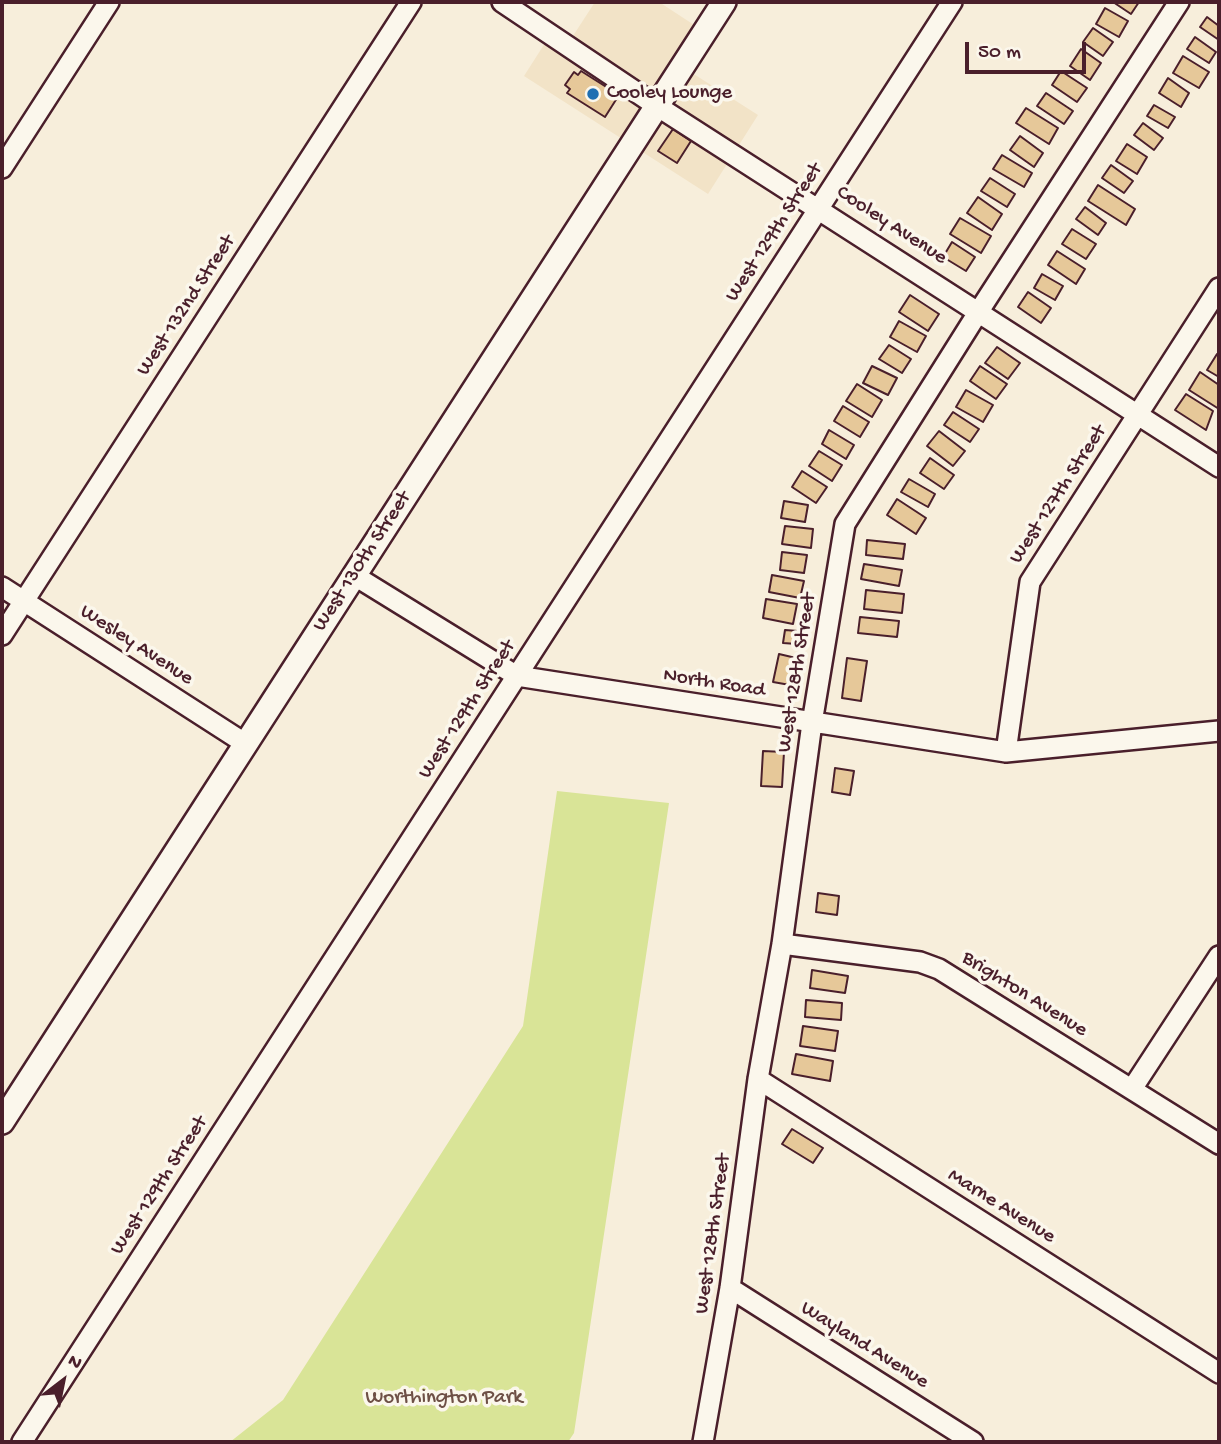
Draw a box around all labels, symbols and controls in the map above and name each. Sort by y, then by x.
scale bar [969,28,1090,72]
text: 50 m [978,41,1021,66]
place label: Cooley Lounge [607,81,732,107]
marker: Cooley Lounge [585,86,601,102]
street label: West 129th Street [721,159,829,307]
street label: Cooley Avenue [831,181,951,271]
street label: West 132nd Street [132,231,242,381]
street label: West 127th Street [1005,421,1113,569]
street label: West 130th Street [308,487,418,637]
street label: West 128th Street [773,591,823,755]
street label: Wesley Avenue [74,600,198,692]
street label: West 129th Street [414,636,522,784]
street label: North Road [661,664,767,704]
street label: Brighton Avenue [956,946,1092,1044]
street label: West 129th Street [106,1112,214,1260]
street label: West 128th Street [690,1152,738,1316]
street label: Marne Avenue [942,1164,1060,1250]
street label: Wayland Avenue [795,1296,933,1396]
north arrow [28,1346,98,1416]
text: N [63,1350,86,1376]
park label: Worthington Park [366,1386,522,1412]

